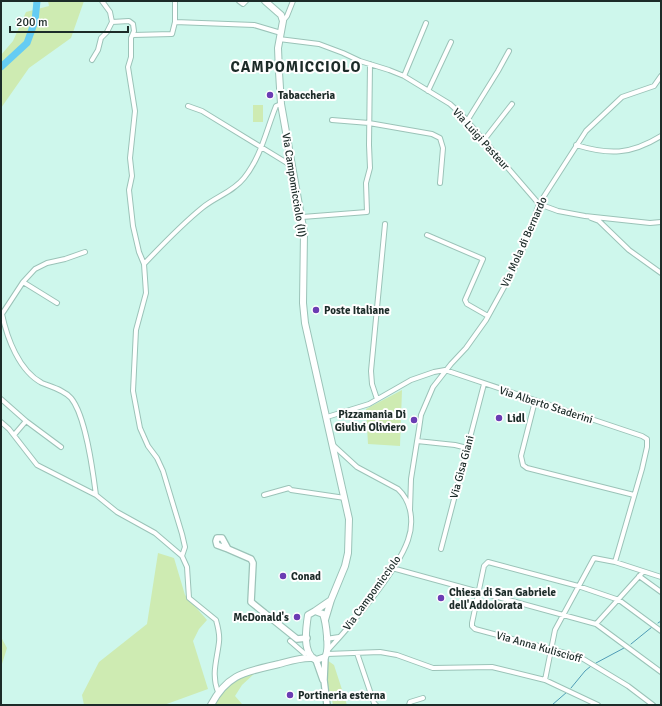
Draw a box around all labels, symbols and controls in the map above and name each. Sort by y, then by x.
scale bar [10,8,128,34]
text: 200 m [16,15,48,30]
district label: CAMPOMICCIOLO [231,58,361,76]
place label: Tabaccheria [278,89,336,102]
marker: Tabaccheria [265,90,275,100]
street label: Via Luigi Pasteur [450,105,512,173]
street label: Via Campomicciolo (II) [279,132,309,238]
street label: Via Mola di Bernardo [498,195,550,289]
place label: Poste Italiane [324,304,390,317]
marker: Poste Italiane [311,305,321,315]
street label: Via Alberto Staderini [498,384,594,426]
place label: Pizzamania Di Giulivi Oliviero [335,408,406,434]
place label: Lidl [507,412,526,425]
marker: Lidl [494,413,504,423]
marker: Pizzamania Di Giulivi Oliviero [409,415,419,425]
street label: Via Gisa Giani [447,434,477,500]
street label: Via Campomicciolo [340,553,404,633]
place label: Conad [291,570,321,583]
marker: Conad [278,571,288,581]
place label: Chiesa di San Gabriele dell'Addolorata [449,586,557,612]
marker: Chiesa di San Gabriele dell'Addolorata [436,593,446,603]
place label: McDonald's [233,611,289,624]
marker: McDonald's [292,612,302,622]
street label: Via Anna Kuliscioff [495,629,584,666]
place label: Portineria esterna [298,689,386,702]
marker: Portineria esterna [285,690,295,700]

